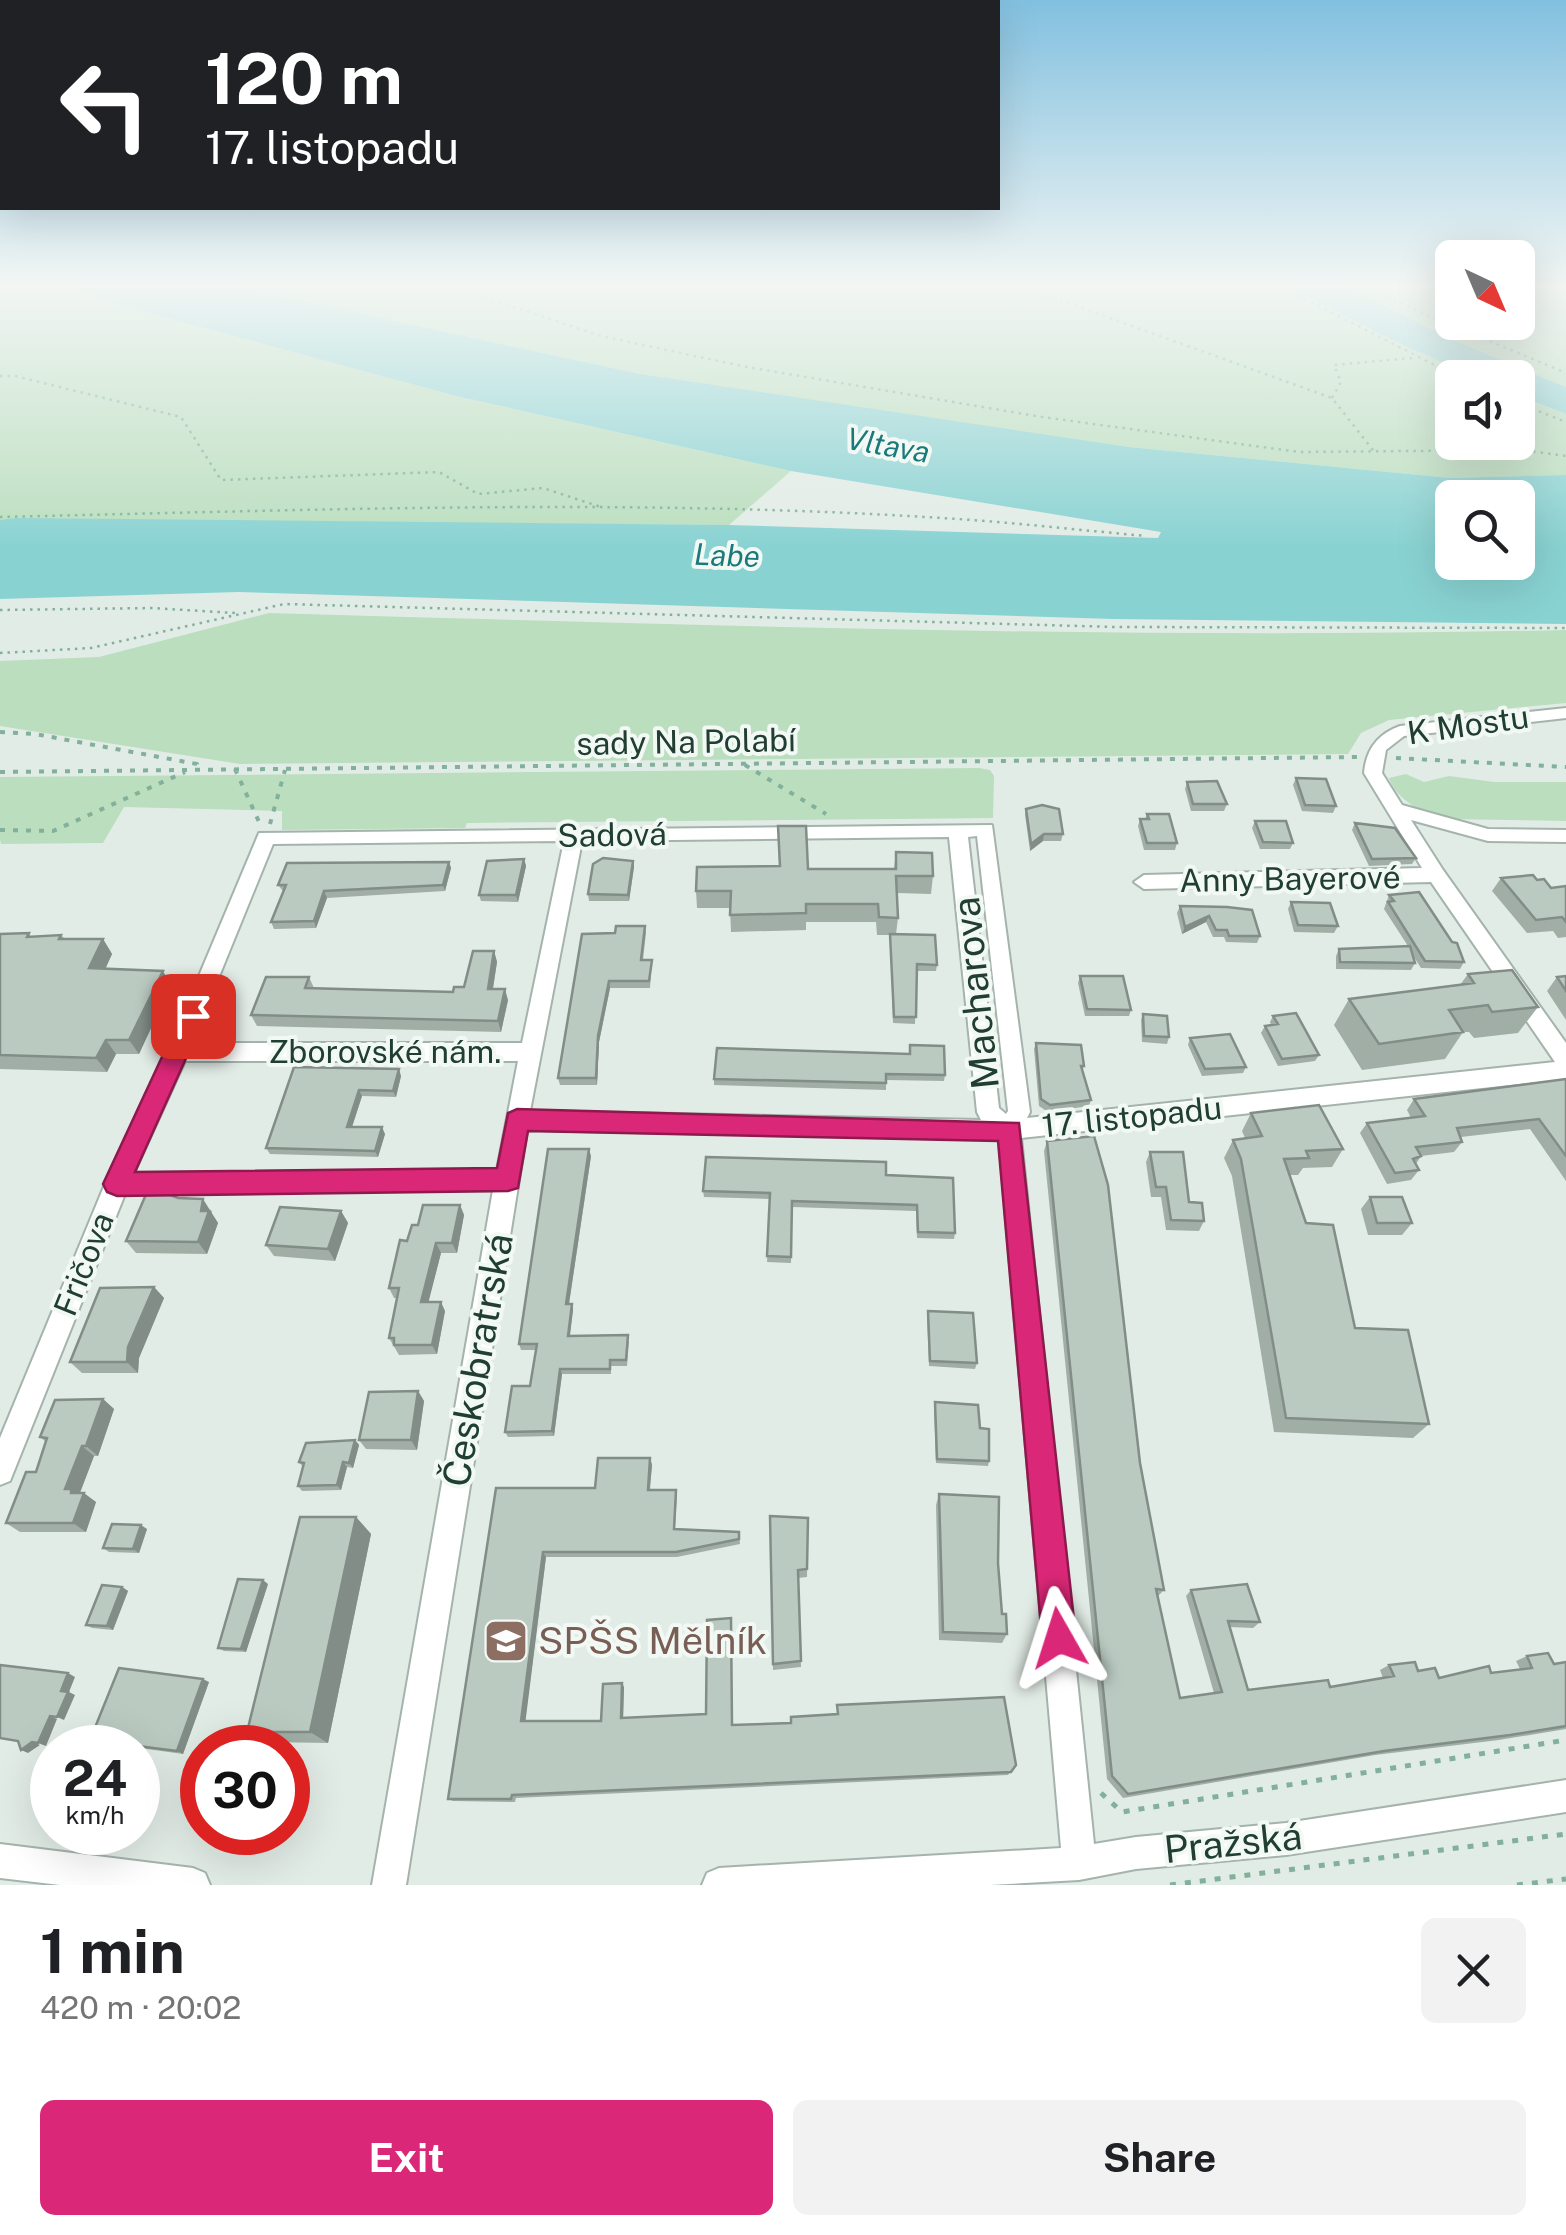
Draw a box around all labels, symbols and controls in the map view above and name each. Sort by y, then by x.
text: 120 m [205,37,403,120]
icon: left [40,40,170,170]
text: 17. listopadu [205,121,459,174]
north arrow [1435,240,1535,340]
map controls [1435,240,1535,580]
button: sound [1435,360,1535,460]
water label: Vltava [844,420,932,470]
button: search [1435,480,1535,580]
water label: Labe [693,536,761,574]
street label: K Mostu [1405,698,1531,751]
street label: sady Na Polabí [576,721,797,762]
street label: Sadová [557,815,667,854]
street label: Anny Bayerové [1179,858,1401,899]
street label: Macharova [943,895,1008,1091]
pin [151,974,236,1059]
icon: arrive [166,989,221,1044]
street label: Zborovské nám. [269,1033,501,1070]
street label: 17. listopadu [1040,1089,1224,1144]
street label: Fričova [46,1207,121,1321]
street label: Českobratrská [433,1230,522,1490]
position arrow [1007,1586,1111,1690]
school or university icon: SPŠS Mělník [483,1618,529,1664]
place label: SPŠS Mělník [538,1618,767,1663]
speed limit sign: 30 [180,1725,310,1855]
text: 24 [63,1748,127,1807]
text: km/h [66,1800,124,1830]
street label: Pražská [1162,1813,1304,1872]
text: 1 min [40,1916,185,1987]
button: close [1421,1918,1526,2023]
text: 420 m · 20:02 [40,1989,241,2026]
button: Exit [40,2100,773,2215]
button: Share [793,2100,1526,2215]

